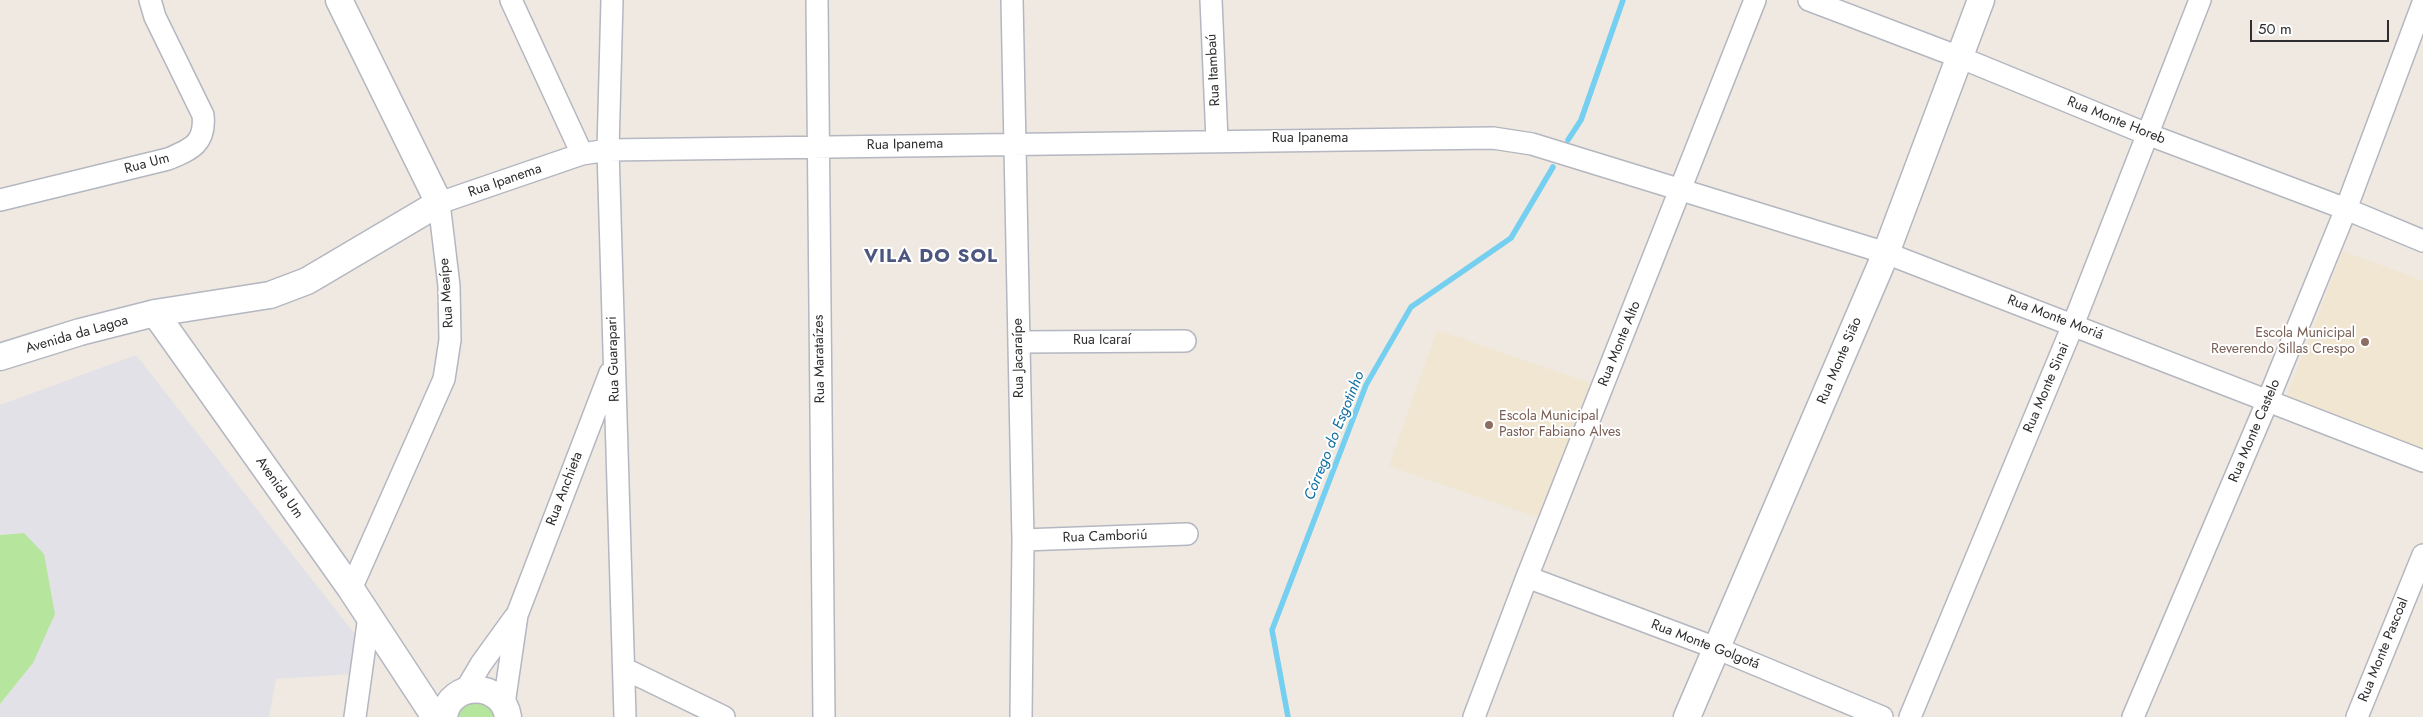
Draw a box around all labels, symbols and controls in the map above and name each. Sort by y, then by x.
scale bar [2253,10,2392,42]
text: 50 m [2258,18,2292,40]
street label: Rua Itambaú [1204,33,1224,107]
street label: Rua Monte Horeb [2064,94,2168,148]
street label: Rua Ipanema [1272,131,1348,147]
street label: Rua Ipanema [867,136,943,154]
street label: Rua Um [123,150,171,178]
street label: Rua Ipanema [466,161,544,201]
district label: VILA DO SOL [863,246,999,268]
street label: Rua Meaípe [436,257,458,329]
street label: Rua Monte Moriá [2005,292,2105,344]
street label: Rua Monte Alto [1595,299,1645,389]
street label: Avenida da Lagoa [24,312,130,358]
street label: Rua Marataízes [811,315,829,403]
street label: Rua Monte Sião [1814,315,1866,407]
street label: Rua Guarapari [604,316,624,402]
street label: Rua Jacaraípe [1010,318,1028,398]
place label: Escola Municipal Reverendo Sillas Crespo [2211,326,2355,358]
street label: Rua Icaraí [1073,333,1131,349]
marker: Escola Municipal Reverendo Sillas Crespo [2359,336,2371,348]
street label: Rua Monte Sinai [2020,340,2074,436]
water label: Córrego do Esgotinho [1301,369,1369,503]
street label: Rua Monte Castelo [2226,377,2284,485]
place label: Escola Municipal Pastor Fabiano Alves [1499,409,1621,442]
marker: Escola Municipal Pastor Fabiano Alves [1483,419,1495,431]
street label: Rua Anchieta [543,450,587,528]
street label: Avenida Um [252,454,306,522]
street label: Rua Camboriú [1062,527,1148,547]
street label: Rua Monte Pascoal [2355,595,2413,705]
street label: Rua Monte Golgotá [1648,617,1762,673]

